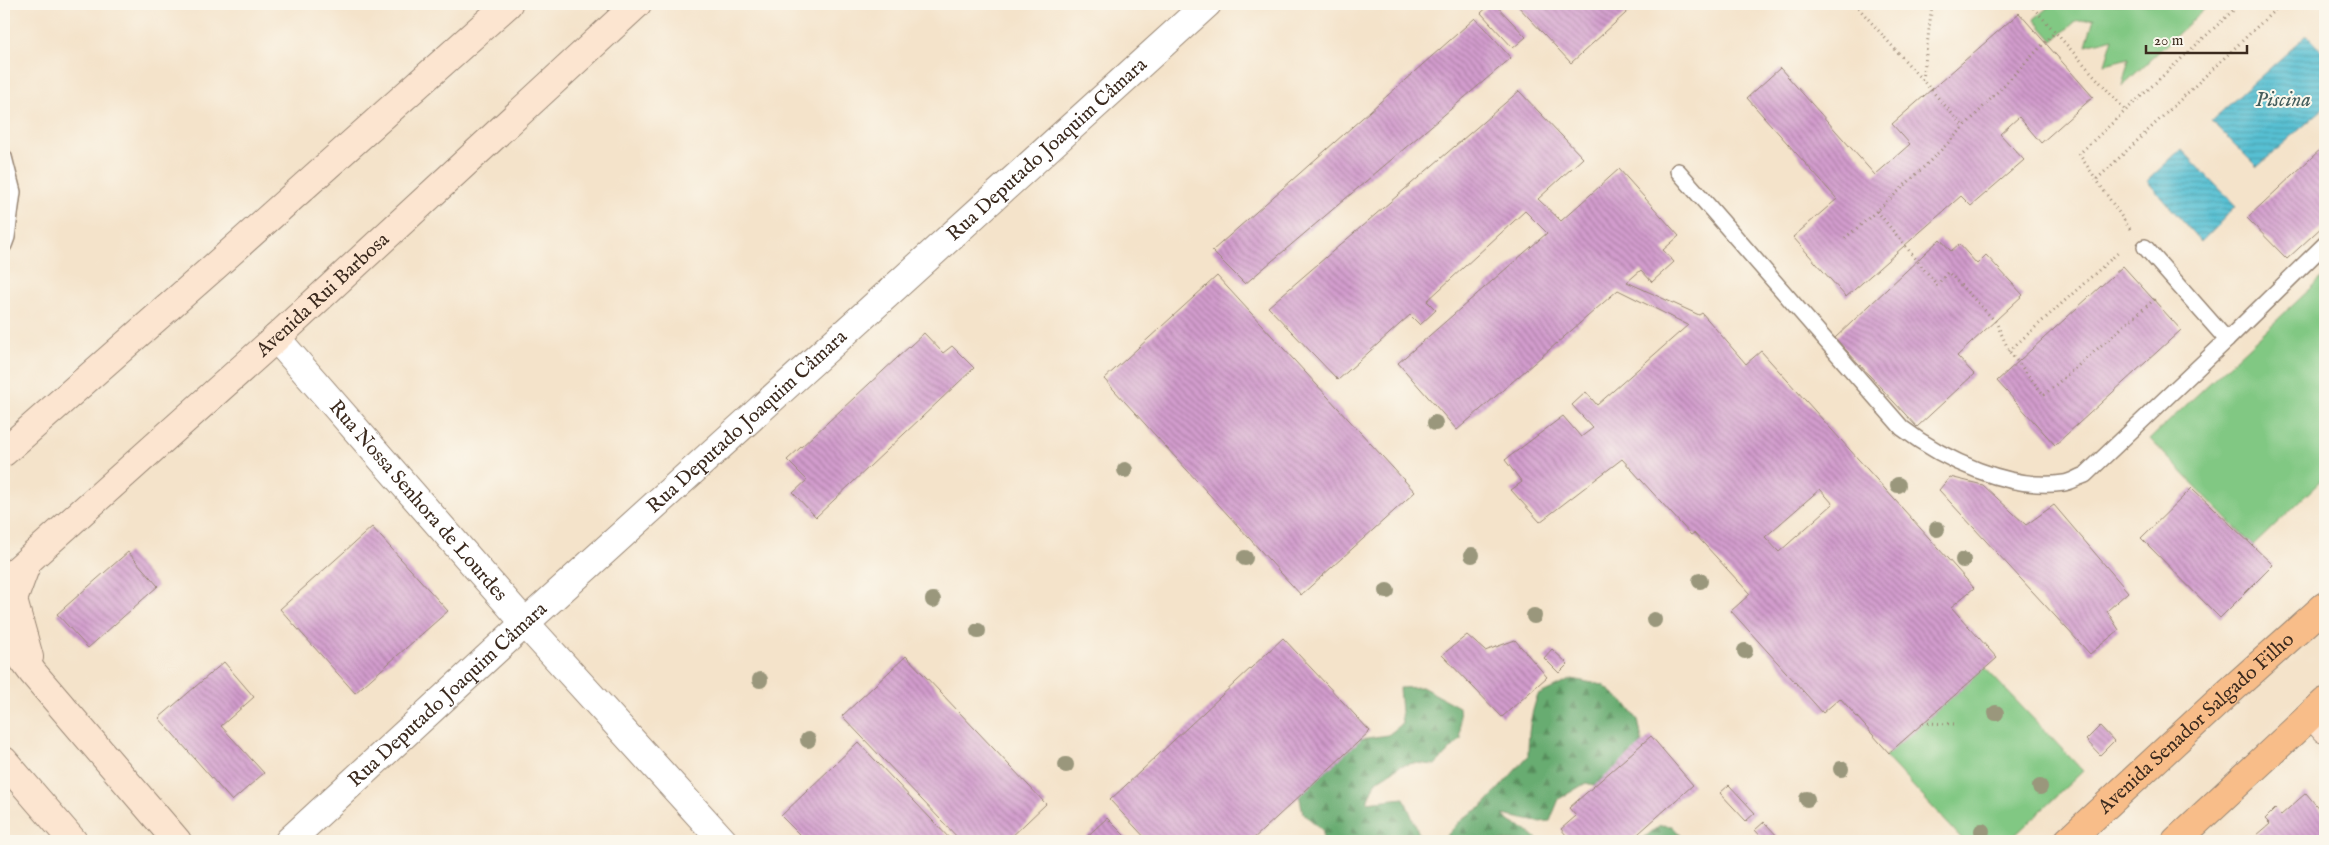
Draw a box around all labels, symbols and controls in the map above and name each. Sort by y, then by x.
scale bar [2146,22,2248,54]
text: 20 m [2154,31,2184,50]
street label: Rua Deputado Joaquim Câmara [941,52,1152,247]
water label: Piscina [2255,87,2311,114]
street label: Avenida Rui Barbosa [250,227,395,363]
street label: Rua Deputado Joaquim Câmara [642,324,853,519]
street label: Rua Nossa Senhora de Lourdes [324,395,513,606]
street label: Rua Deputado Joaquim Câmara [343,596,553,792]
street label: Avenida Senador Salgado Filho [2092,627,2300,820]

